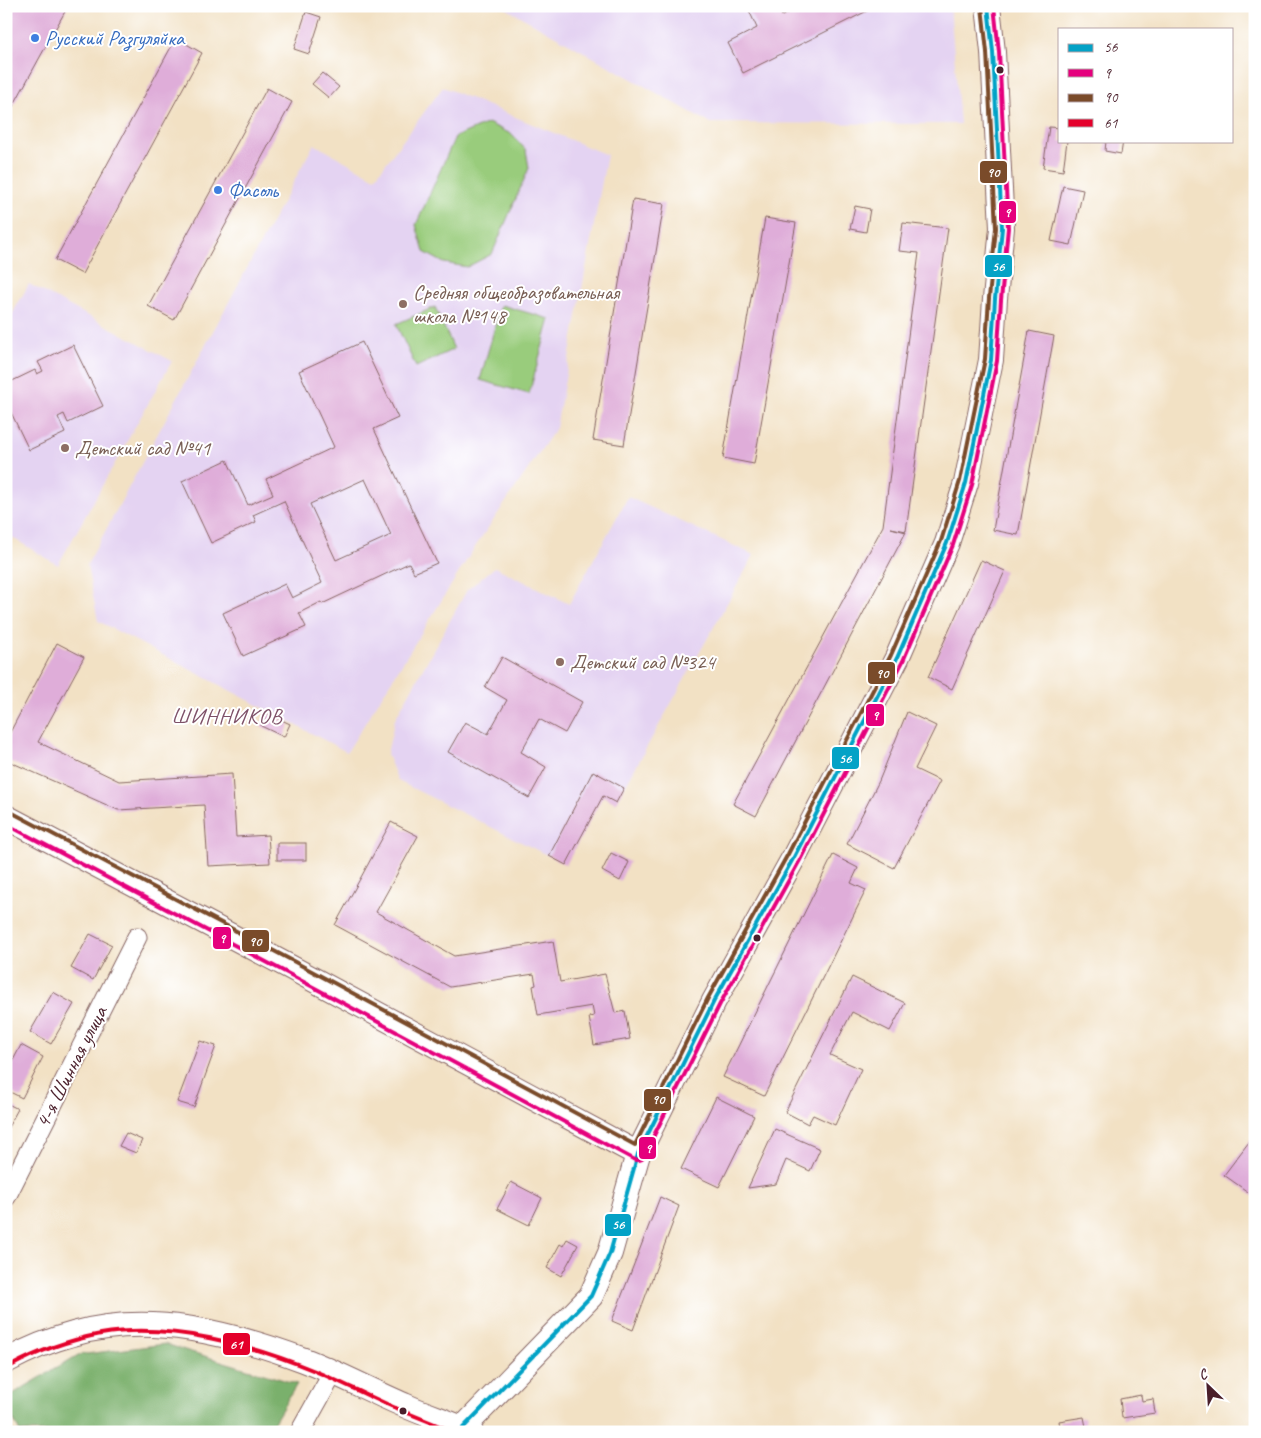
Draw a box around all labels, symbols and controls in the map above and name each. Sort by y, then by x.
place label: Русский Разгуляйка [45,25,186,52]
legend [1058,28,1234,142]
marker: Русский Разгуляйка [29,32,41,44]
text: 56 [1104,38,1119,57]
text: 9 [1104,64,1112,83]
unlabelled marker [995,65,1005,75]
text: 90 [1104,88,1119,107]
text: 61 [1104,114,1119,133]
line badge: 90 [979,160,1008,184]
text: 90 [987,164,1001,181]
place label: Фасоль [228,177,280,203]
marker: Фасоль [212,184,224,196]
line badge: 9 [998,200,1017,224]
text: 9 [1004,204,1012,221]
line badge: 56 [984,254,1013,278]
text: 56 [992,258,1006,275]
place label: Средняя общеобразовательная школа №148 [413,279,621,329]
marker: Средняя общеобразовательная школа №148 [397,298,409,310]
place label: Детский сад №41 [75,435,212,461]
marker: Детский сад №41 [59,442,71,454]
place label: Детский сад №324 [570,649,717,675]
marker: Детский сад №324 [554,656,566,668]
line badge: 90 [867,661,896,685]
text: 90 [876,665,890,682]
district label: ШИННИКОВ [171,702,283,730]
line badge: 9 [865,703,885,727]
text: 9 [872,707,880,724]
line badge: 56 [831,746,860,770]
text: 56 [839,750,853,767]
line badge: 9 [212,926,232,950]
line badge: 90 [241,929,270,953]
text: 9 [219,930,227,947]
text: 90 [249,933,263,950]
unlabelled marker [752,933,762,943]
street label: 4-я Шинная улица [29,1000,114,1132]
line badge: 90 [643,1088,672,1112]
text: 90 [652,1091,666,1108]
line badge: 9 [638,1136,657,1160]
text: 9 [645,1140,653,1157]
line badge: 56 [604,1213,632,1237]
text: 56 [612,1216,626,1233]
line badge: 61 [222,1332,251,1356]
text: 61 [230,1336,244,1353]
north arrow [1184,1360,1234,1410]
text: С [1196,1365,1211,1384]
unlabelled marker [398,1406,408,1416]

